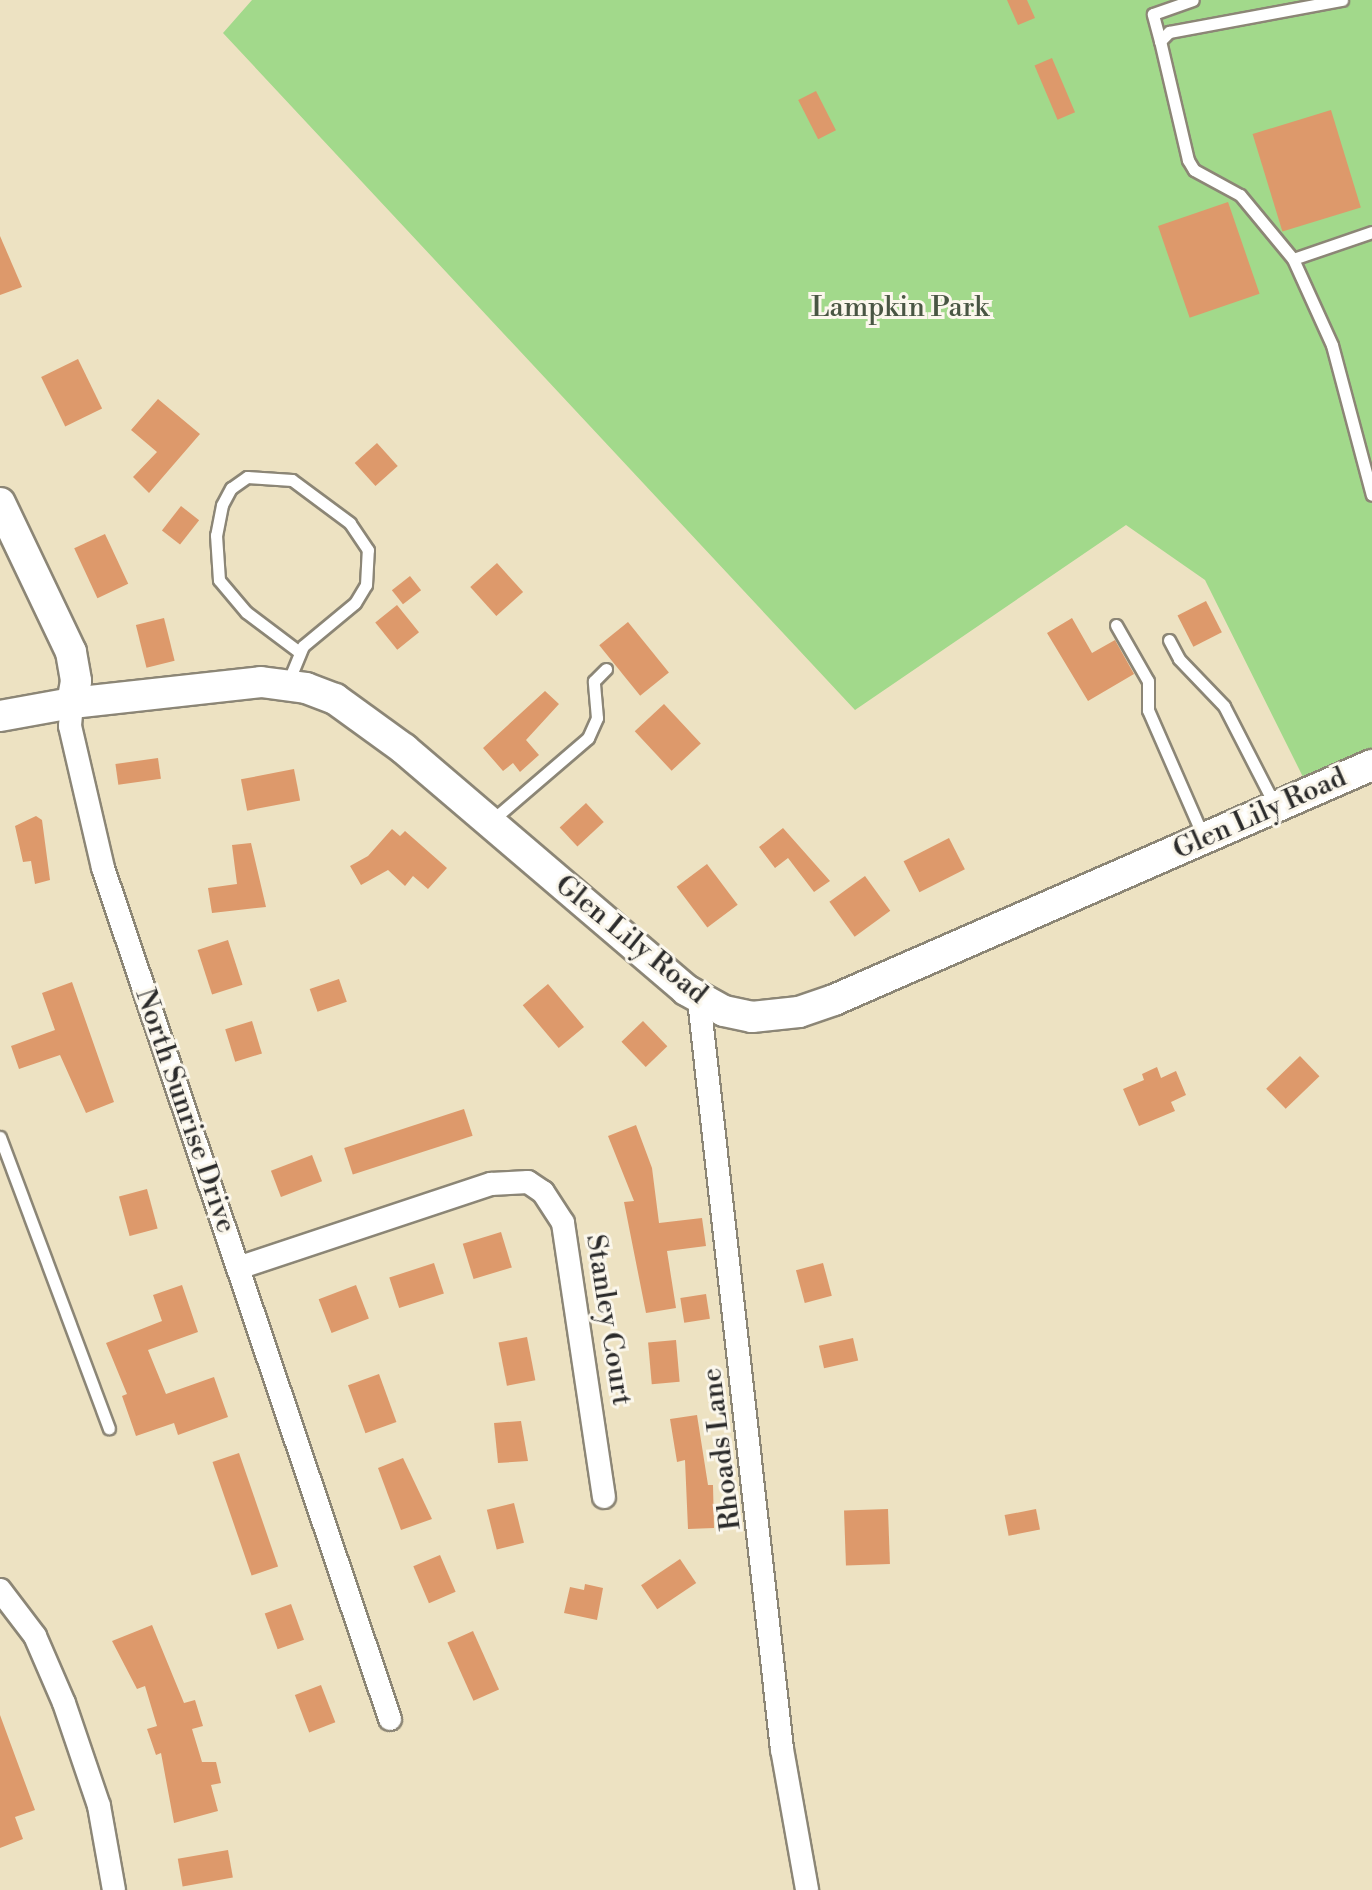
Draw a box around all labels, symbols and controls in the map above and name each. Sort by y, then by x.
park label: Lampkin Park [811,291,989,325]
street label: Glen Lily Road [1168,761,1352,867]
street label: Glen Lily Road [548,868,714,1012]
street label: North Sunrise Drive [127,985,243,1237]
street label: Stanley Court [578,1232,638,1408]
street label: Rhoads Lane [695,1366,749,1532]

